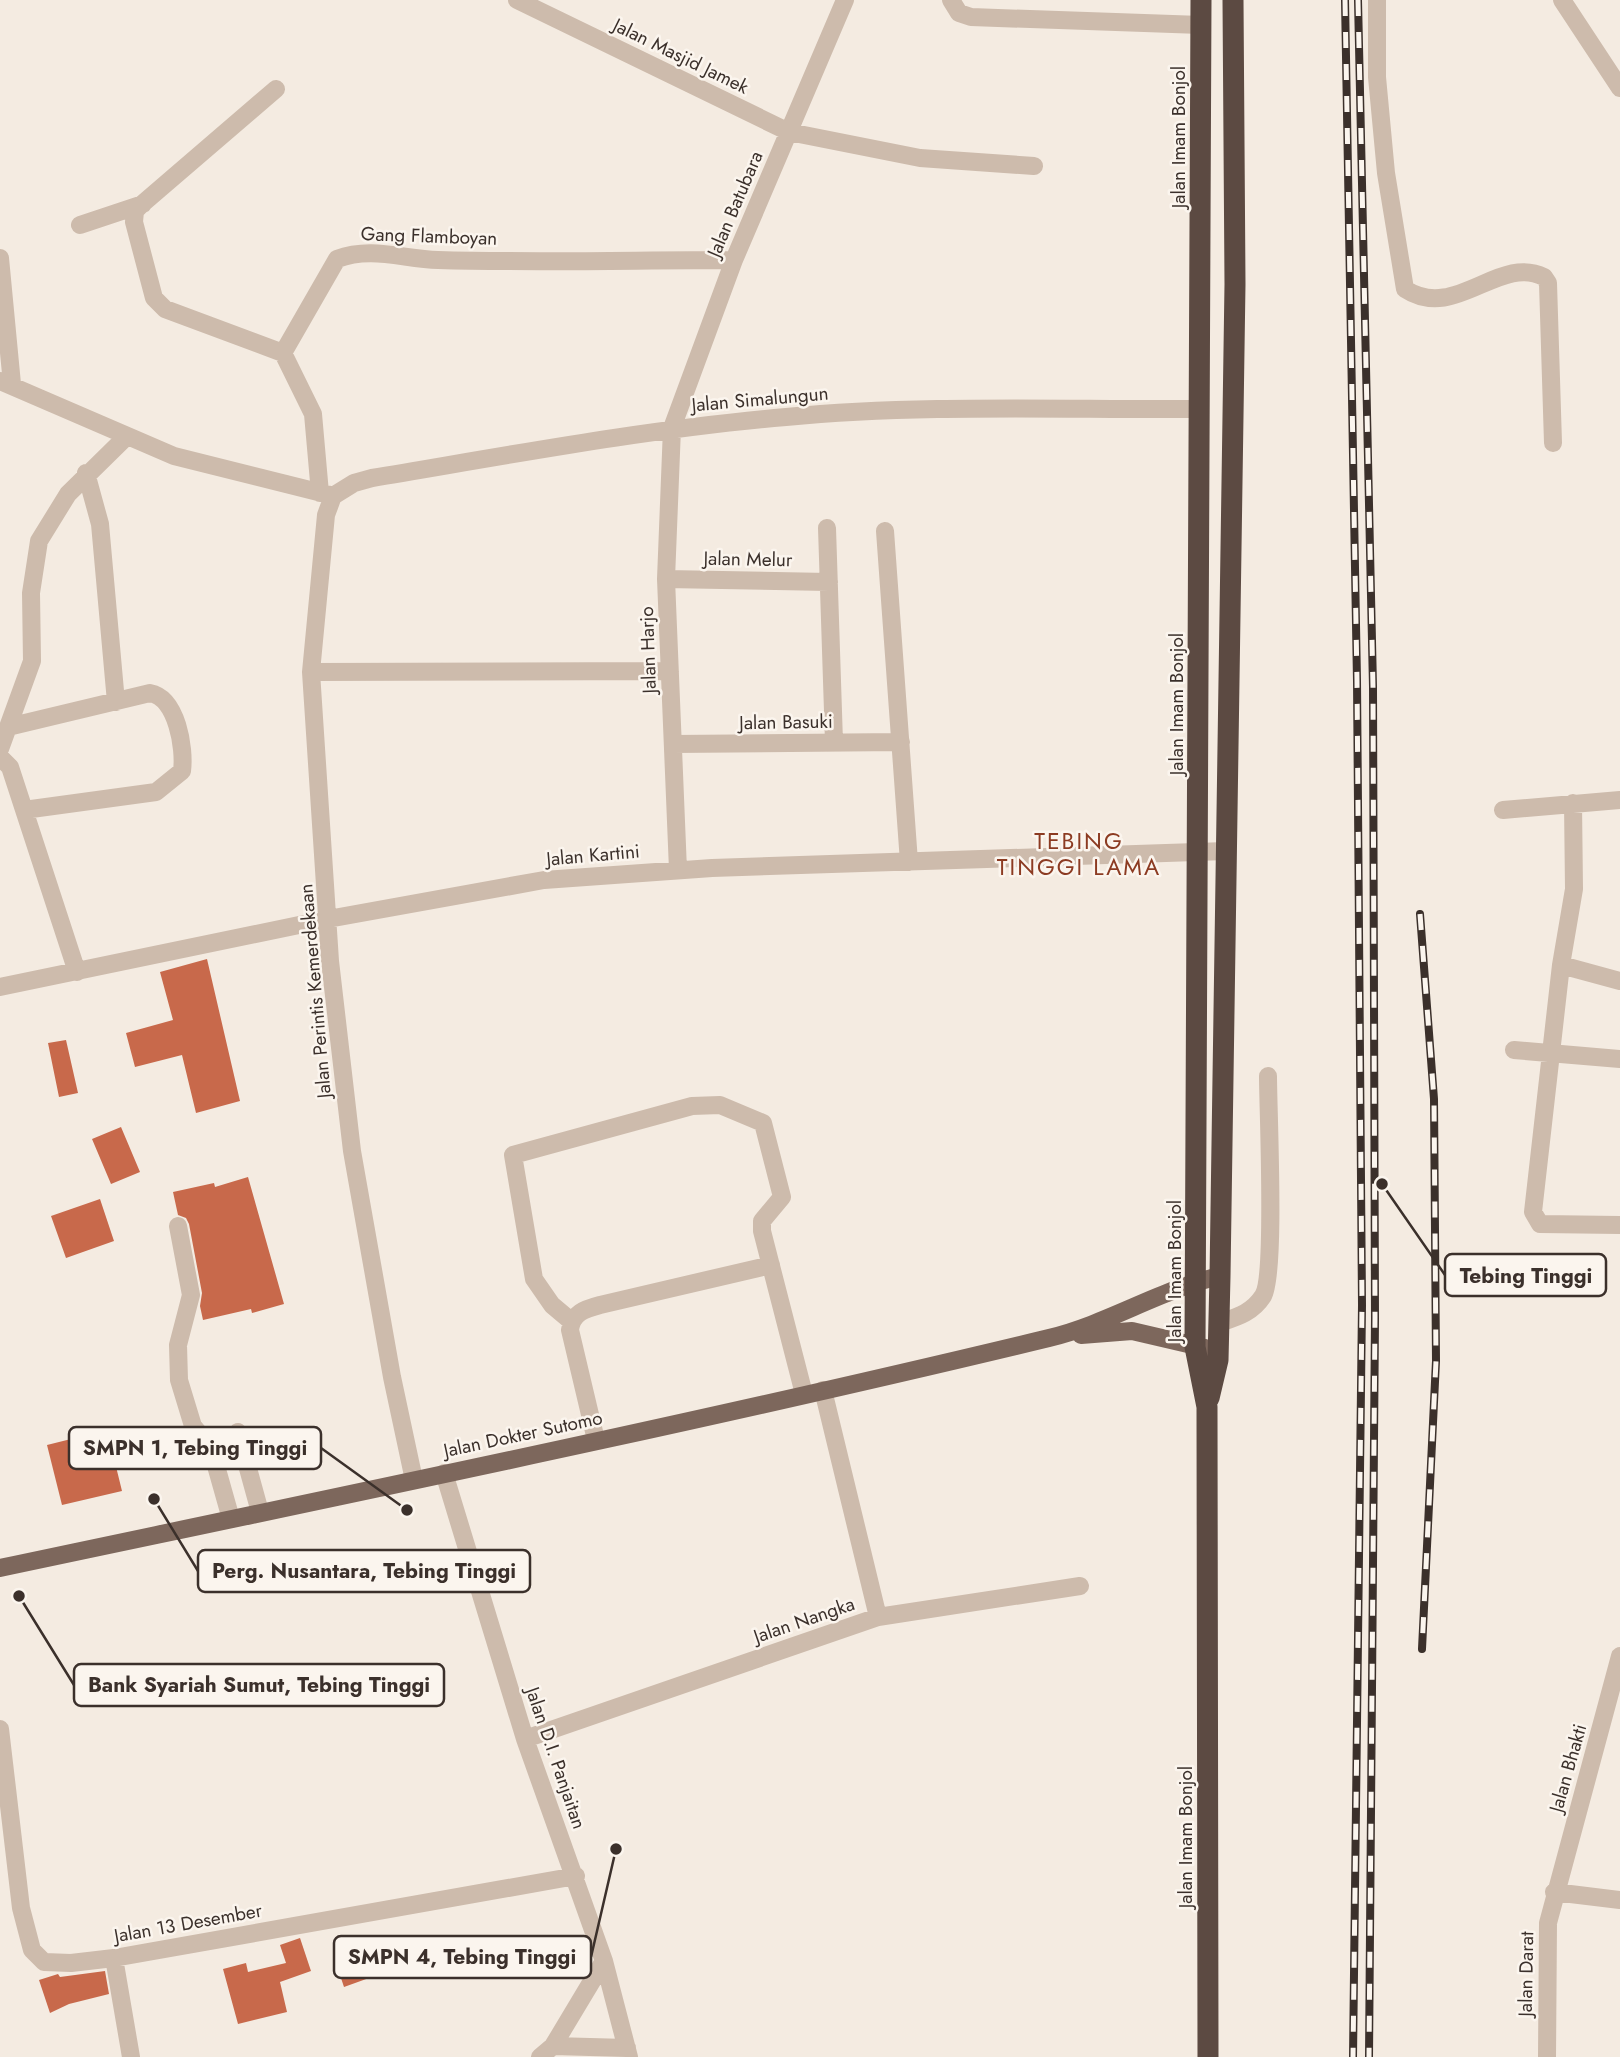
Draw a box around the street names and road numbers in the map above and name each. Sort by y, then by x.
street label: Jalan Masjid Jamek [606,10,754,101]
street label: Jalan Imam Bonjol [1165,66,1192,211]
street label: Jalan Batubara [699,147,769,264]
street label: Gang Flamboyan [360,220,498,252]
street label: Jalan Simalungun [687,380,830,419]
street label: Jalan Melur [700,545,793,573]
street label: Jalan Harjo [633,606,663,697]
street label: Jalan Imam Bonjol [1163,633,1190,778]
street label: Jalan Basuki [736,708,833,736]
street label: Jalan Kartini [542,837,641,873]
street label: Jalan Perintis Kemerdekaan [292,883,338,1102]
street label: Jalan Imam Bonjol [1161,1200,1188,1345]
street label: Jalan Dokter Sutomo [438,1404,605,1465]
street label: Jalan Nangka [747,1590,858,1651]
street label: Jalan D.I. Panjaitan [518,1681,593,1833]
street label: Jalan Bhakti [1542,1721,1593,1818]
street label: Jalan Imam Bonjol [1172,1766,1199,1911]
street label: Jalan 13 Desember [109,1897,264,1950]
street label: Jalan Darat [1512,1931,1540,2020]

